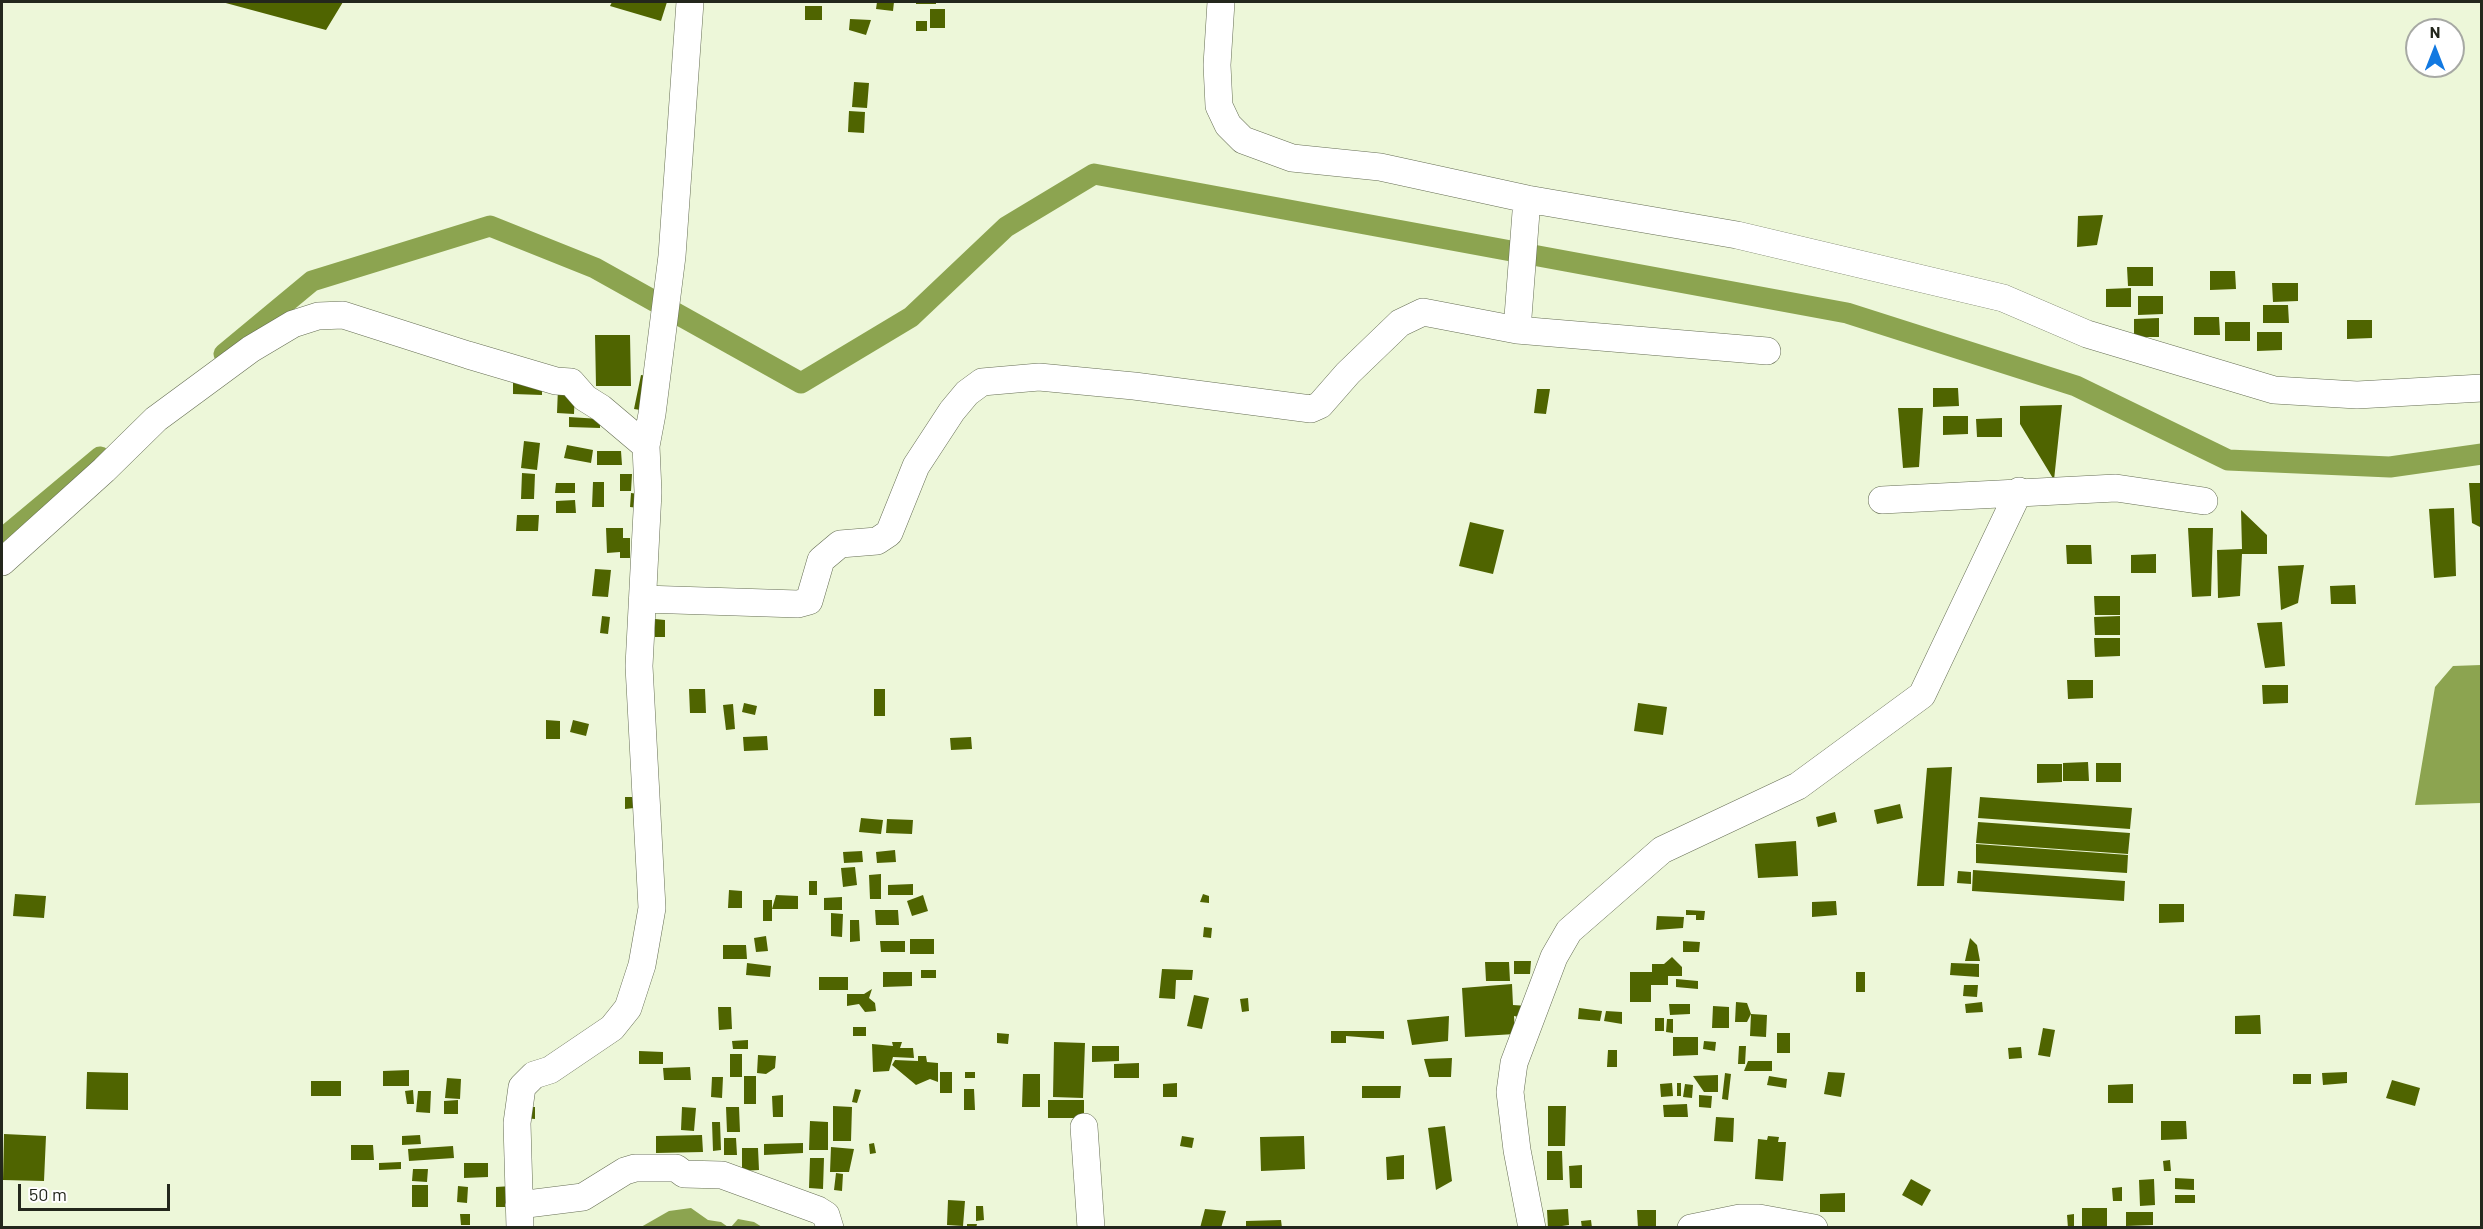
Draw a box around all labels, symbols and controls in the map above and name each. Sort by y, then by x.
north arrow [2405,18,2465,78]
text: N [2430,22,2440,41]
scale bar [21,1172,172,1210]
text: 50 m [29,1183,67,1205]

